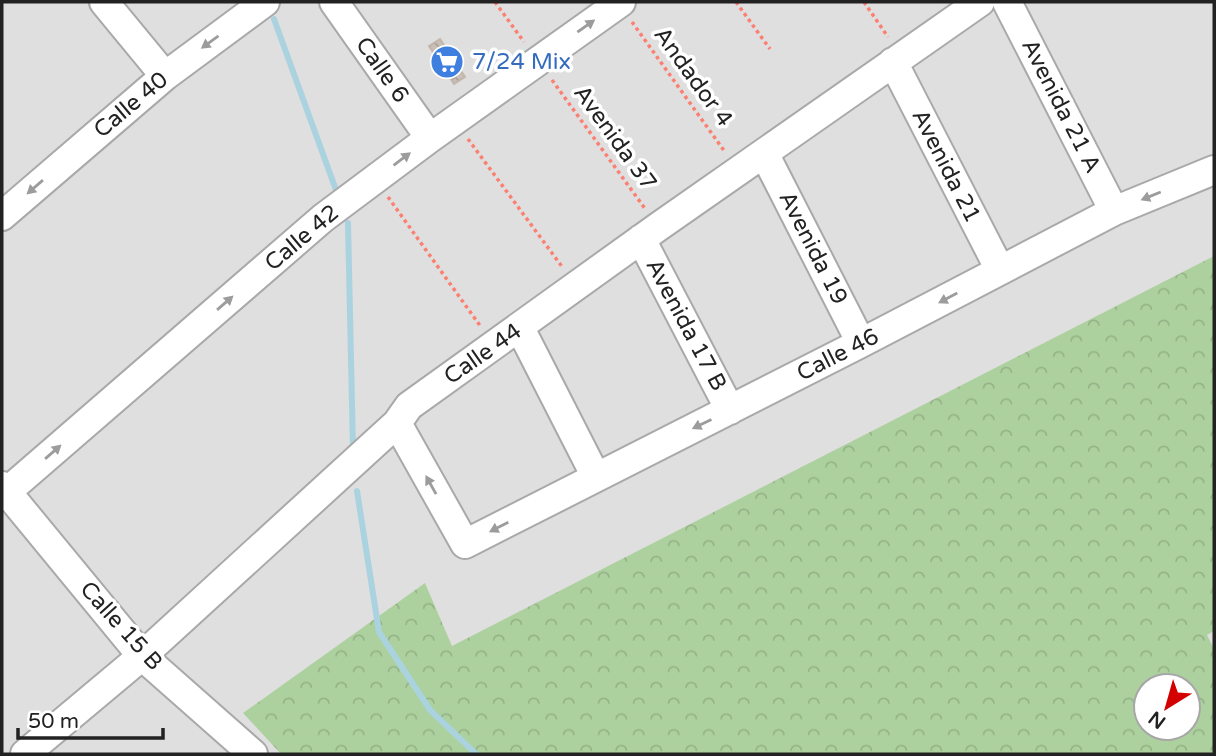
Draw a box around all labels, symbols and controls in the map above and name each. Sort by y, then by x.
one-way arrow [577,19,595,33]
street label: Andador 4 [648,22,738,132]
street label: Calle 6 [349,32,415,108]
street label: Avenida 21 A [1015,34,1107,178]
one-way arrow [201,35,220,49]
supermarket icon: 7/24 Mix [428,43,466,81]
place label: 7/24 Mix [472,48,571,76]
street label: Calle 40 [88,66,174,144]
street label: Avenida 37 [567,80,663,196]
street label: Avenida 21 [906,105,986,227]
one-way arrow [392,152,410,167]
one-way arrow [26,179,44,195]
street label: Avenida 19 [773,187,853,309]
one-way arrow [1140,190,1161,201]
street label: Calle 42 [259,199,345,277]
street label: Avenida 17 B [640,254,732,396]
one-way arrow [938,292,958,303]
one-way arrow [217,296,234,311]
street label: Calle 44 [439,317,527,391]
street label: Calle 46 [792,322,884,388]
one-way arrow [692,419,712,430]
one-way arrow [45,445,62,460]
one-way arrow [425,475,437,494]
one-way arrow [489,521,509,532]
street label: Calle 15 B [74,576,168,676]
north arrow [1132,672,1202,742]
scale bar [18,696,163,740]
text: N [1145,706,1170,733]
text: 50 m [28,709,79,734]

